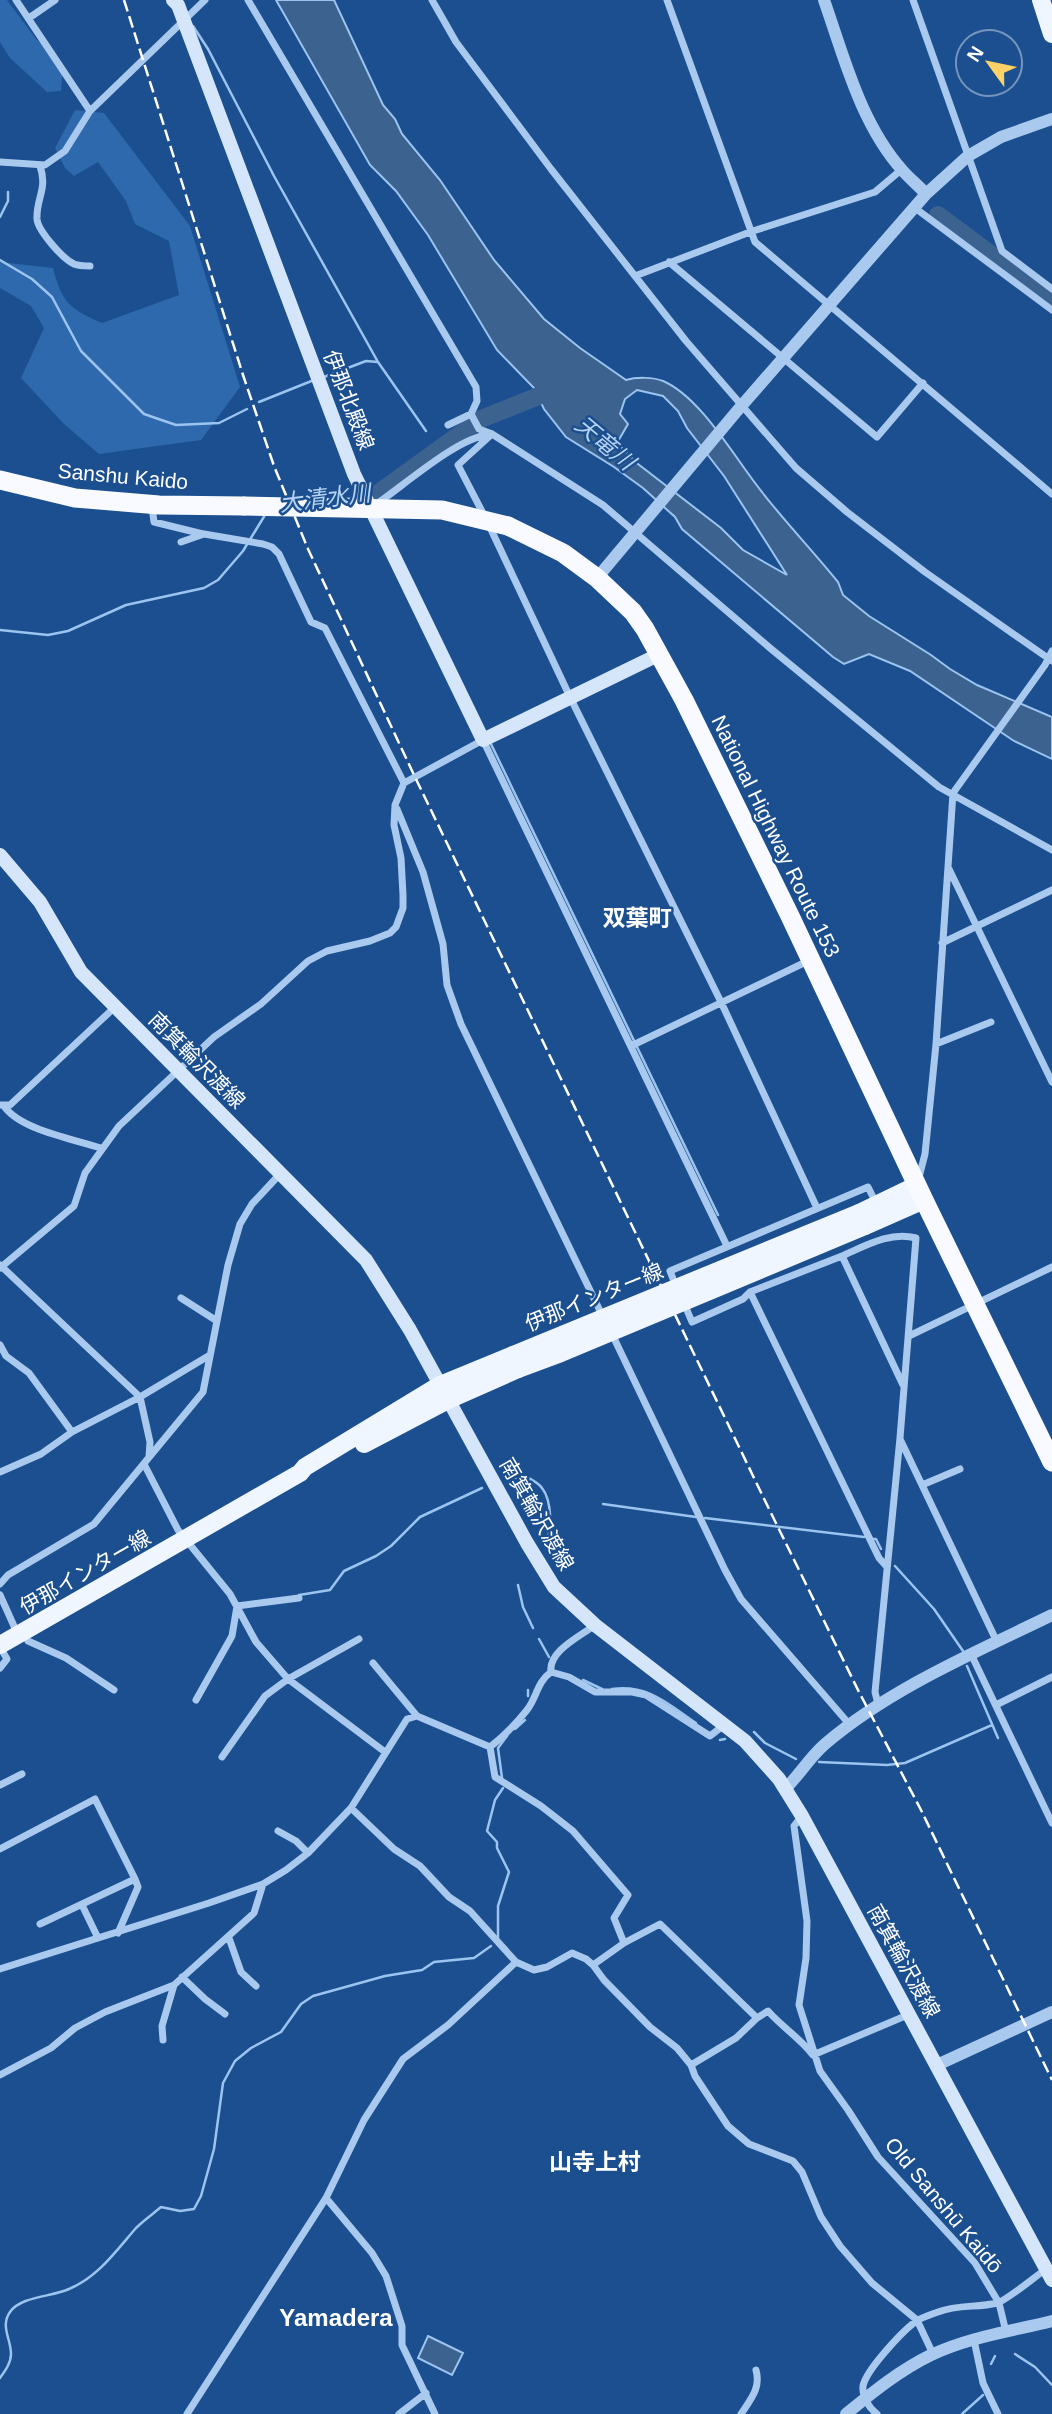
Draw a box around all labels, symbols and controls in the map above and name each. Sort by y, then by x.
north arrow [954,28,1024,98]
text: N [963,43,988,65]
street label: 伊那北殿線 [319,347,379,453]
water label: 天竜川 [570,411,642,477]
street label: Sanshu Kaido [57,459,189,493]
water label: 大清水川 [278,479,375,517]
street label: National Highway Route 153 [707,711,845,961]
district label: 双葉町 [603,905,672,931]
street label: 南箕輪沢渡線 [144,1007,250,1113]
street label: 伊那インター線 [522,1259,666,1335]
street label: 南箕輪沢渡線 [496,1454,578,1574]
street label: 伊那インター線 [16,1525,154,1619]
street label: 南箕輪沢渡線 [863,1900,945,2022]
street label: Old Sanshū Kaidō [881,2133,1007,2277]
district label: 山寺上村 [549,2149,641,2175]
district label: Yamadera [279,2304,393,2331]

